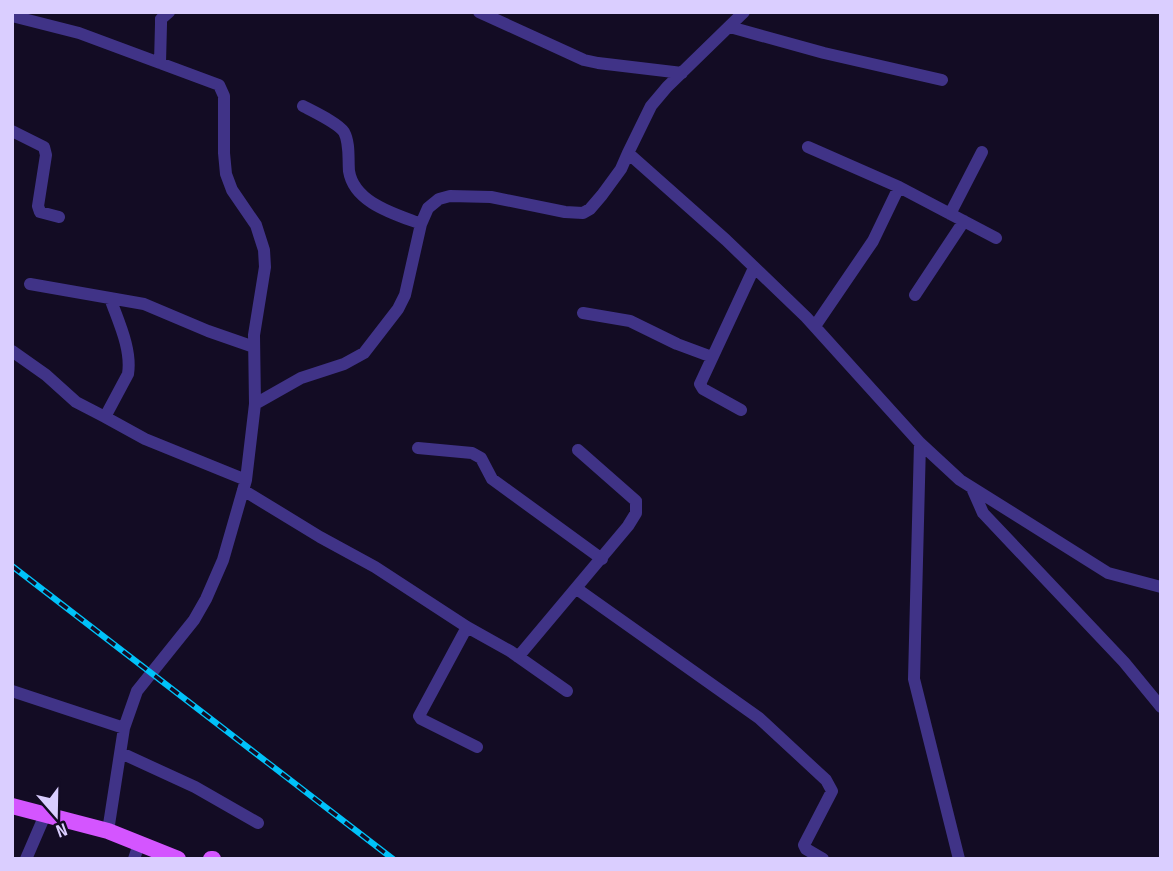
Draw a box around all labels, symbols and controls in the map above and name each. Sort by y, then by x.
north arrow [21,780,91,850]
text: N [53,817,70,842]

